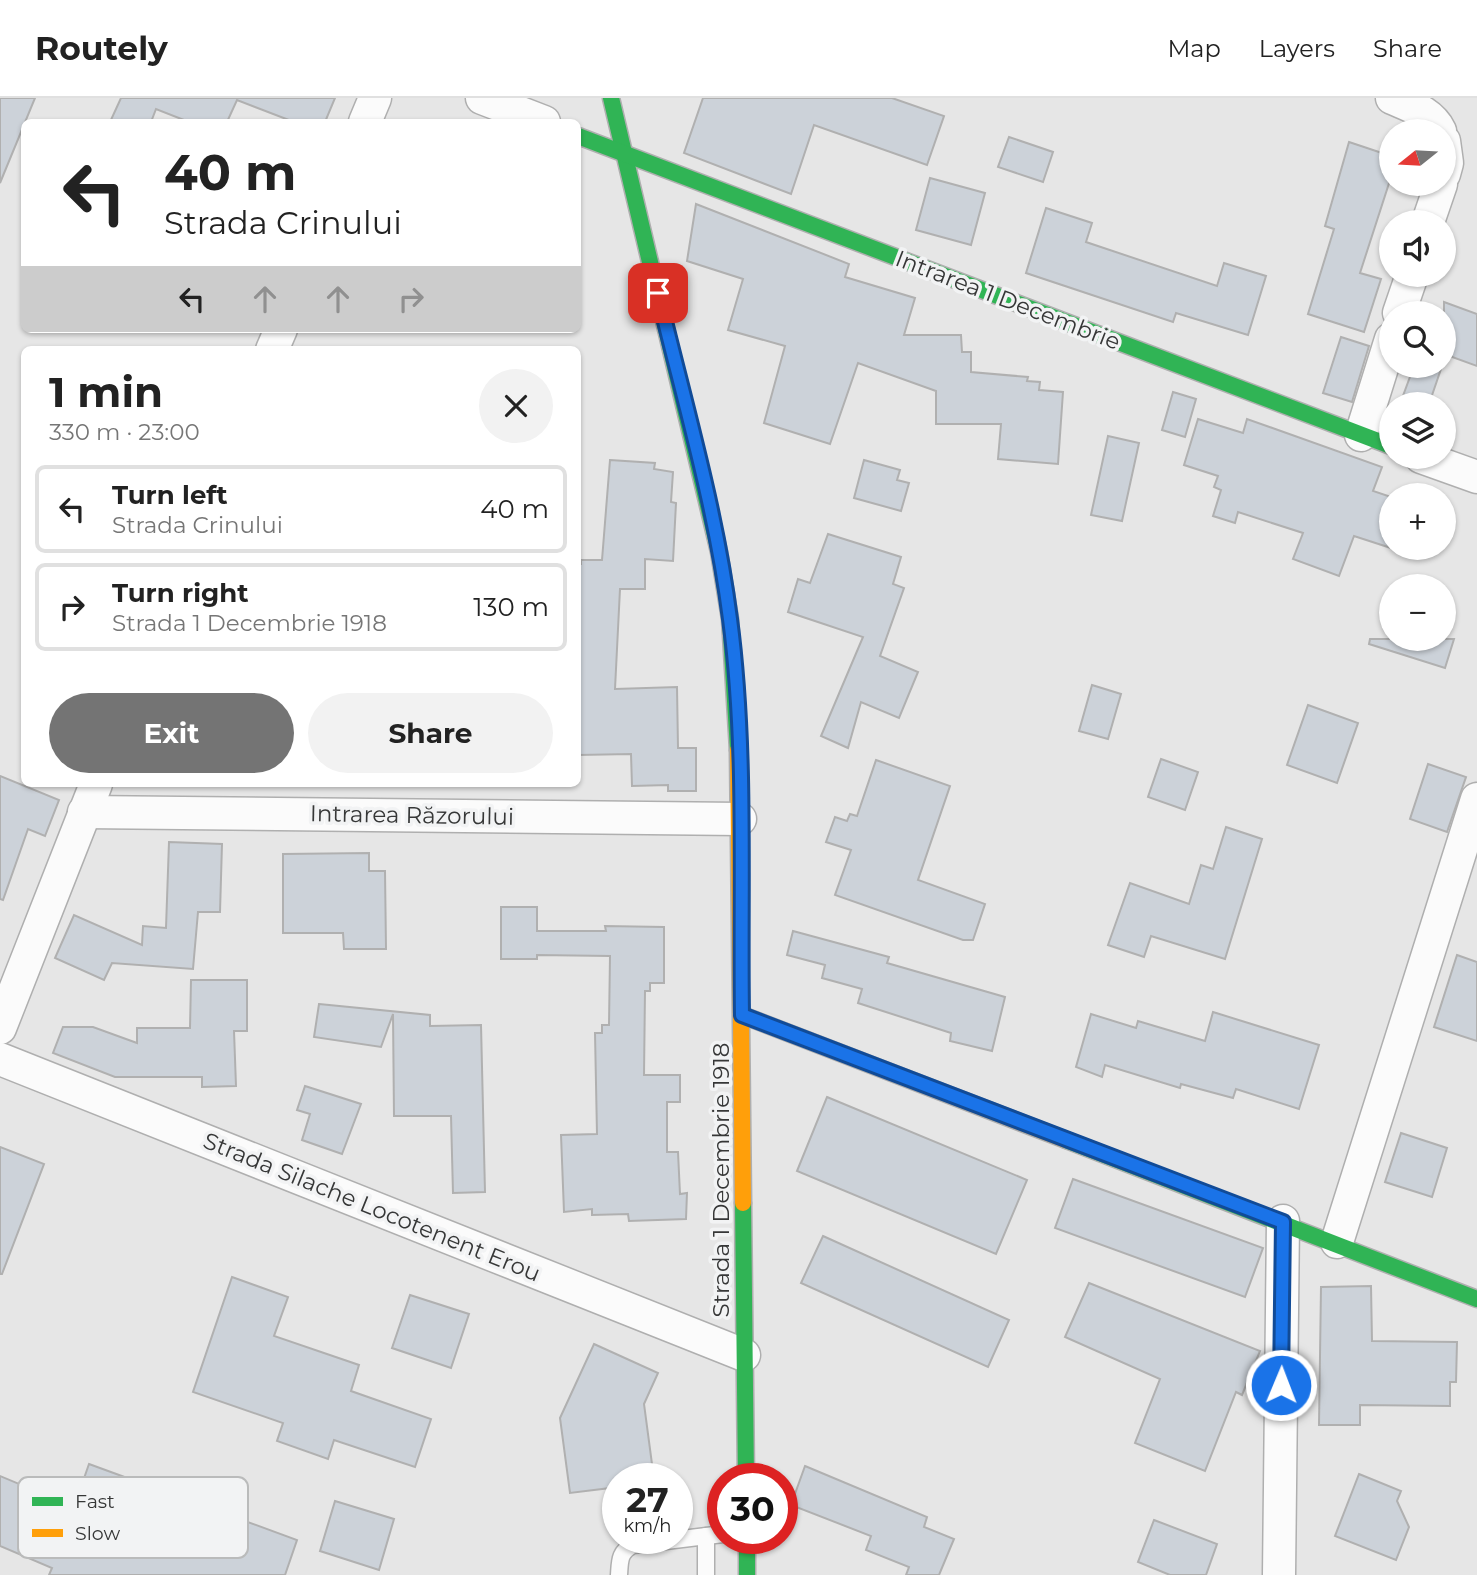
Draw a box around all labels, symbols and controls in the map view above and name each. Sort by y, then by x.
text: Routely [35,28,168,68]
text: Map [1167,34,1221,63]
text: Layers [1259,34,1335,63]
text: Share [1373,34,1442,63]
north arrow [1379,119,1456,196]
map controls [1379,119,1456,651]
text: 40 m [164,143,296,202]
icon: left [49,147,140,238]
text: Strada Crinului [164,203,402,242]
button: sound [1379,210,1456,287]
street label: Intrarea 1 Decembrie [892,244,1124,356]
pin [628,263,688,323]
icon: arrive [639,274,677,312]
icon: left [173,280,211,318]
icon: ahead [246,280,284,318]
icon: ahead [319,280,357,318]
icon: right [392,280,430,318]
button: search [1379,301,1456,378]
text: 1 min [49,366,163,418]
button: close [479,369,553,443]
button: layers [1379,392,1456,469]
text: 330 m · 23:00 [49,418,200,446]
text: Turn left [112,479,228,511]
button: + [1379,483,1456,560]
icon: left [53,490,91,528]
text: 40 m [480,493,549,525]
text: Strada Crinului [112,511,283,539]
button: − [1379,574,1456,651]
text: Turn right [112,577,248,609]
icon: right [53,588,91,626]
text: 130 m [473,591,549,623]
text: Strada 1 Decembrie 1918 [112,609,387,637]
button: Exit [49,693,294,773]
button: Share [308,693,553,773]
street label: Intrarea Răzorului [310,799,514,831]
street label: Strada 1 Decembrie 1918 [707,1043,735,1317]
street label: Strada Silache Locotenent Erou [199,1126,545,1288]
position arrow [1244,1348,1318,1422]
speed limit sign: 30 [707,1463,798,1554]
legend [18,1477,248,1558]
text: 27 [626,1478,669,1521]
text: Fast [75,1490,115,1513]
text: km/h [623,1515,672,1537]
text: Slow [75,1522,120,1545]

